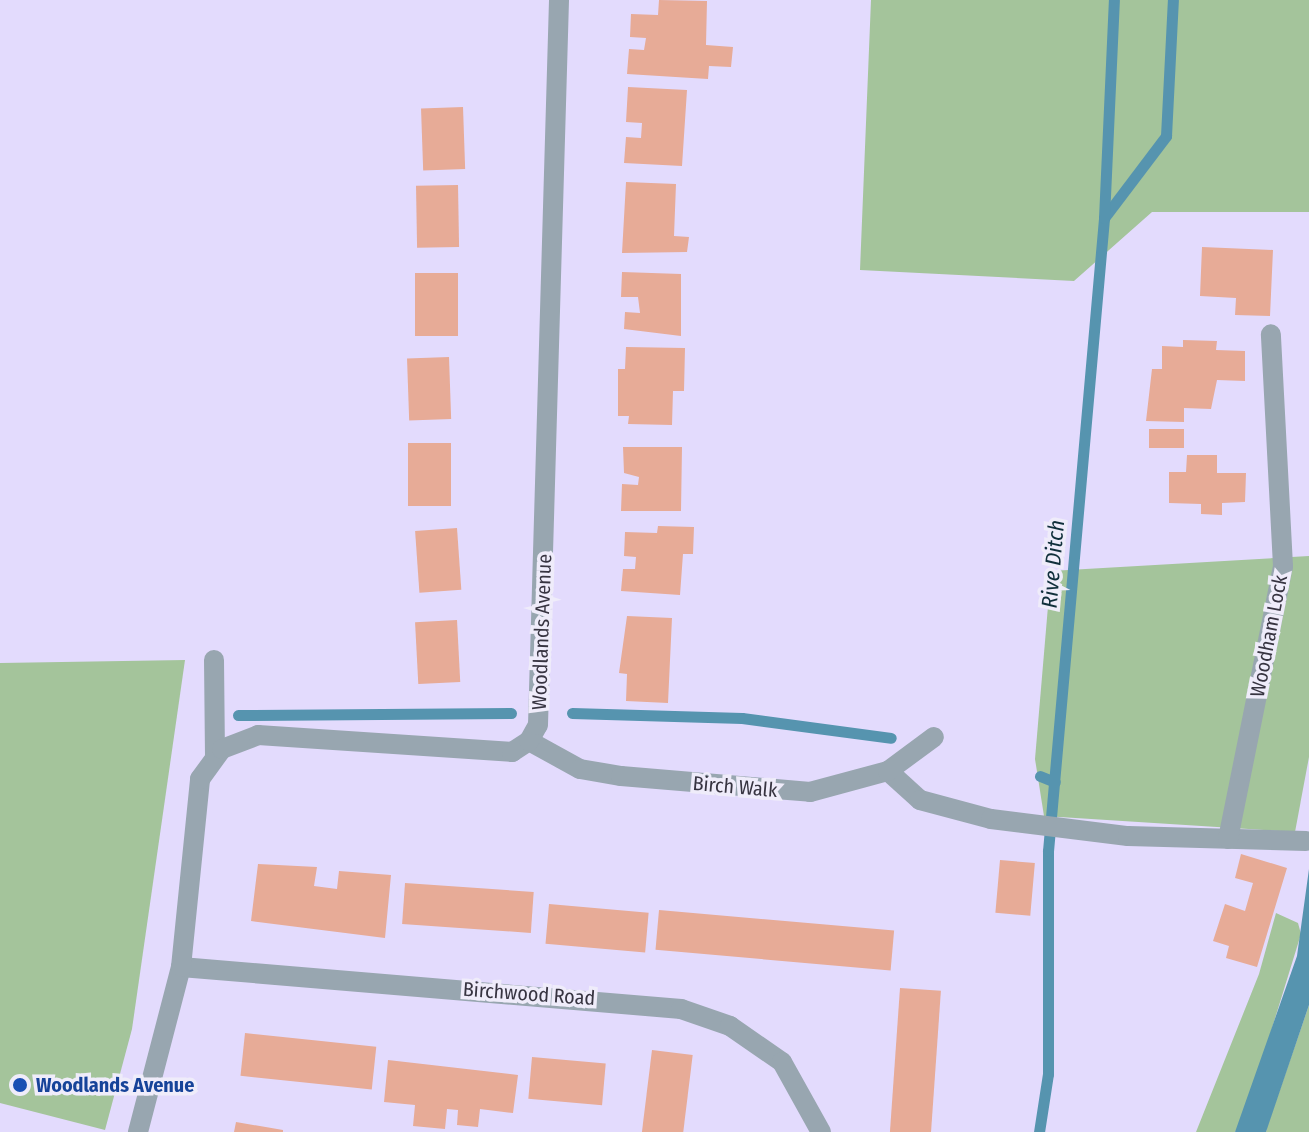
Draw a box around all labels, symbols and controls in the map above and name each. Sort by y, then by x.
water label: Rive Ditch [1036,519,1070,609]
street label: Woodlands Avenue [527,554,557,710]
street label: Woodham Lock [1245,573,1293,699]
street label: Birch Walk [692,771,778,803]
street label: Birchwood Road [462,977,596,1011]
place label: Woodlands Avenue [36,1073,194,1097]
marker: Woodlands Avenue [11,1076,29,1094]

